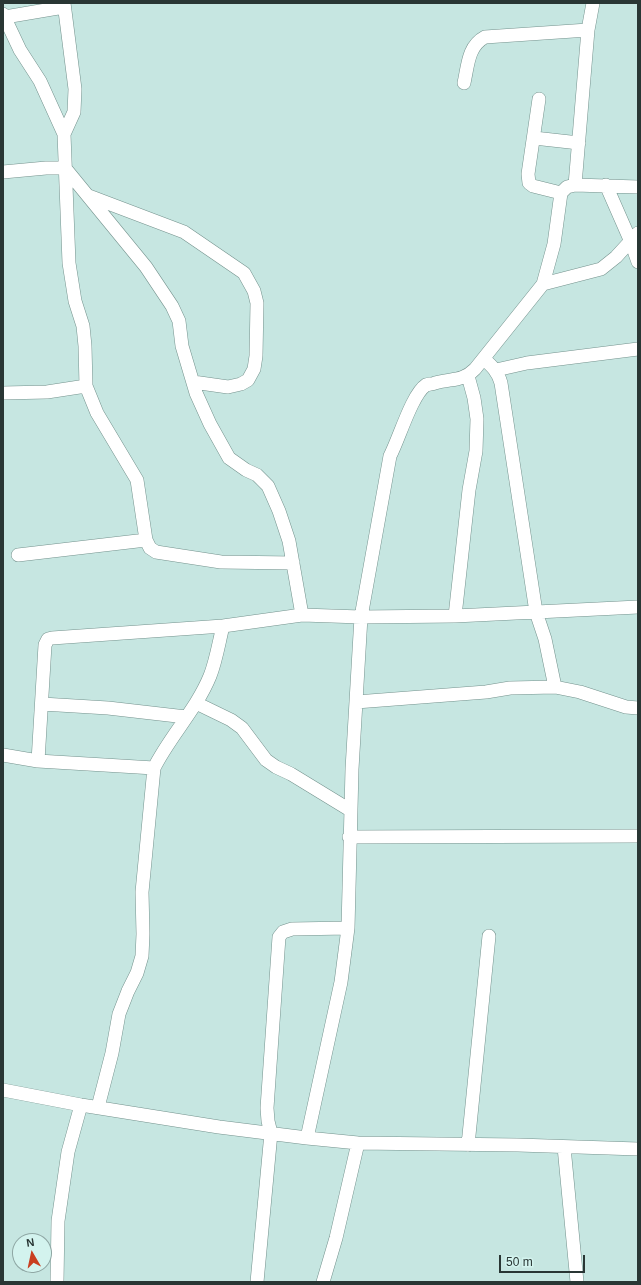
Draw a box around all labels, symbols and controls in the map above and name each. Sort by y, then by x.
north arrow [12,1233,52,1273]
text: N [25,1236,35,1249]
scale bar [501,1247,587,1273]
text: 50 m [506,1255,533,1269]

